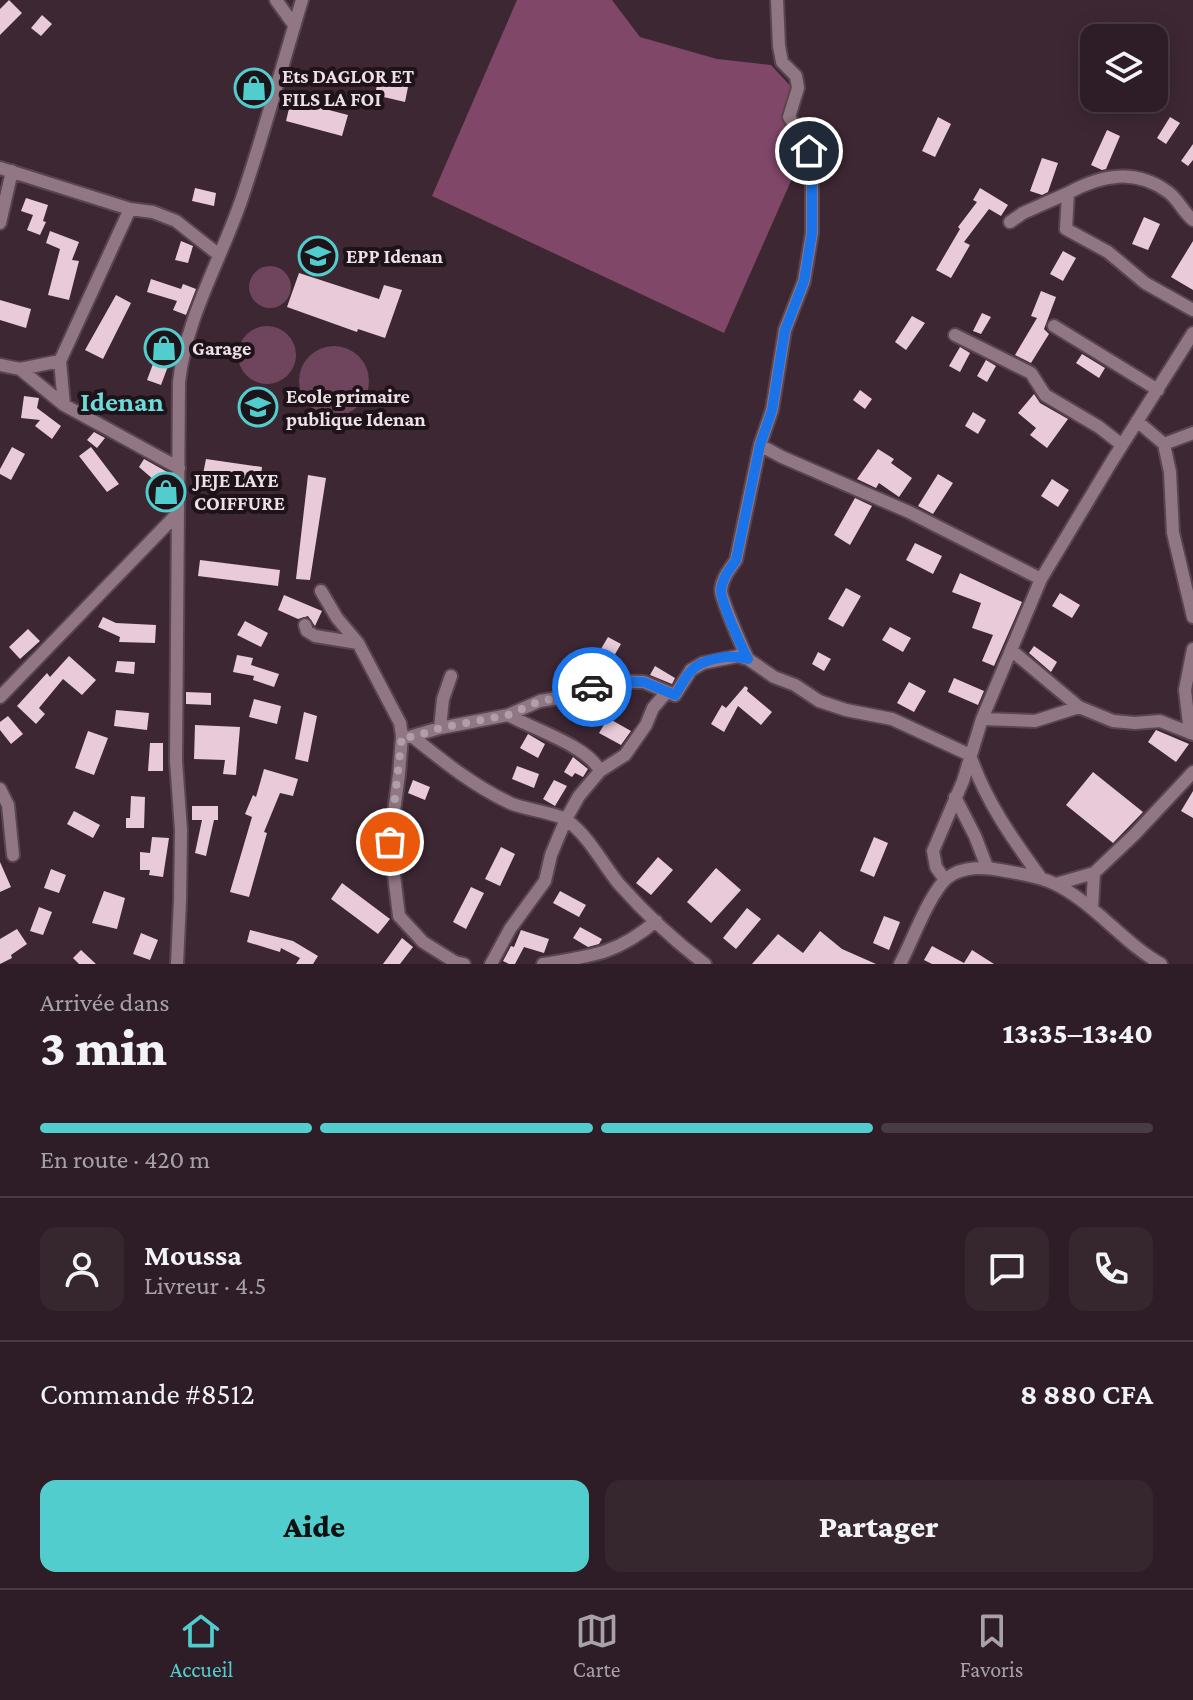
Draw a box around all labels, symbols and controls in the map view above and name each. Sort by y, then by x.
map controls [1080,24,1168,112]
button: layers [1080,24,1168,112]
place label: Ets DAGLOR ET FILS LA FOI [282,65,414,110]
shop icon: Ets DAGLOR ET FILS LA FOI [233,67,275,109]
pin [775,117,843,185]
icon: home [787,129,831,173]
school or university icon: EPP Idenan [297,235,339,277]
place label: EPP Idenan [346,245,444,267]
shop icon: Garage [143,327,185,369]
place label: Garage [192,337,251,359]
place label: Ecole primaire publique Idenan [286,385,426,430]
district label: Idenan [80,386,164,417]
school or university icon: Ecole primaire publique Idenan [237,386,279,428]
place label: JEJE LAYE COIFFURE [192,469,285,514]
shop icon: JEJE LAYE COIFFURE [145,471,187,513]
courier [552,647,632,727]
icon: car [570,665,614,709]
pin [356,808,424,876]
icon: bag [368,820,412,864]
text: Arrivée dans [40,988,169,1017]
text: 13:35–13:40 [1002,1016,1153,1049]
text: 3 min [40,1018,167,1076]
text: En route · 420 m [40,1145,210,1174]
button: person [40,1227,124,1311]
button: chat [965,1227,1049,1311]
button: phone [1069,1227,1153,1311]
text: Moussa [144,1238,242,1271]
text: Livreur · 4.5 [144,1271,266,1300]
text: Commande #8512 [40,1377,255,1410]
text: 8 880 CFA [1020,1377,1153,1410]
button: Aide [40,1480,589,1572]
button: Partager [605,1480,1153,1572]
tab: Accueil [170,1609,233,1682]
tab: Carte [573,1609,620,1682]
tab: Favoris [960,1609,1023,1682]

